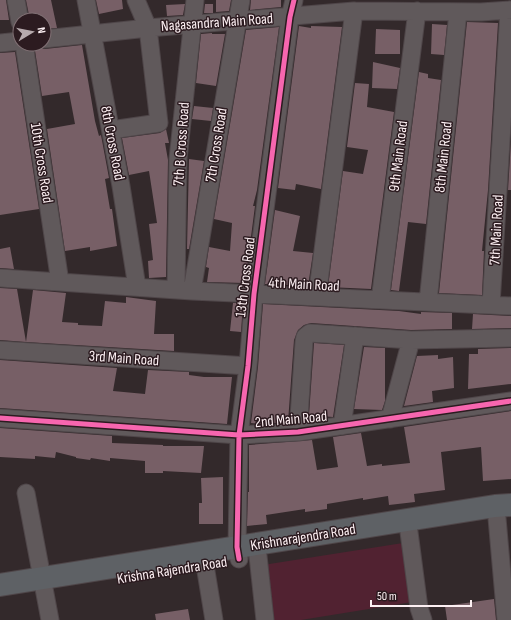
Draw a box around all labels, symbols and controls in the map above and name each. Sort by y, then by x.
street label: Nagasandra Main Road [160,9,274,36]
north arrow [12,12,52,52]
text: N [34,26,48,34]
street label: 7th B Cross Road [169,101,194,187]
street label: 8th Cross Road [96,104,129,182]
street label: 7th Cross Road [201,107,232,184]
street label: 9th Main Road [385,119,412,193]
street label: 8th Main Road [430,121,457,193]
street label: 10th Cross Road [26,122,57,204]
street label: 7th Main Road [485,194,508,266]
street label: 13th Cross Road [231,236,260,318]
street label: 4th Main Road [268,273,340,296]
street label: 3rd Main Road [88,347,160,370]
street label: 2nd Main Road [254,407,328,432]
street label: Krishnarajendra Road [249,520,357,555]
street label: Krishna Rajendra Road [116,552,229,589]
scale bar [371,582,471,608]
text: 50 m [377,589,397,604]

